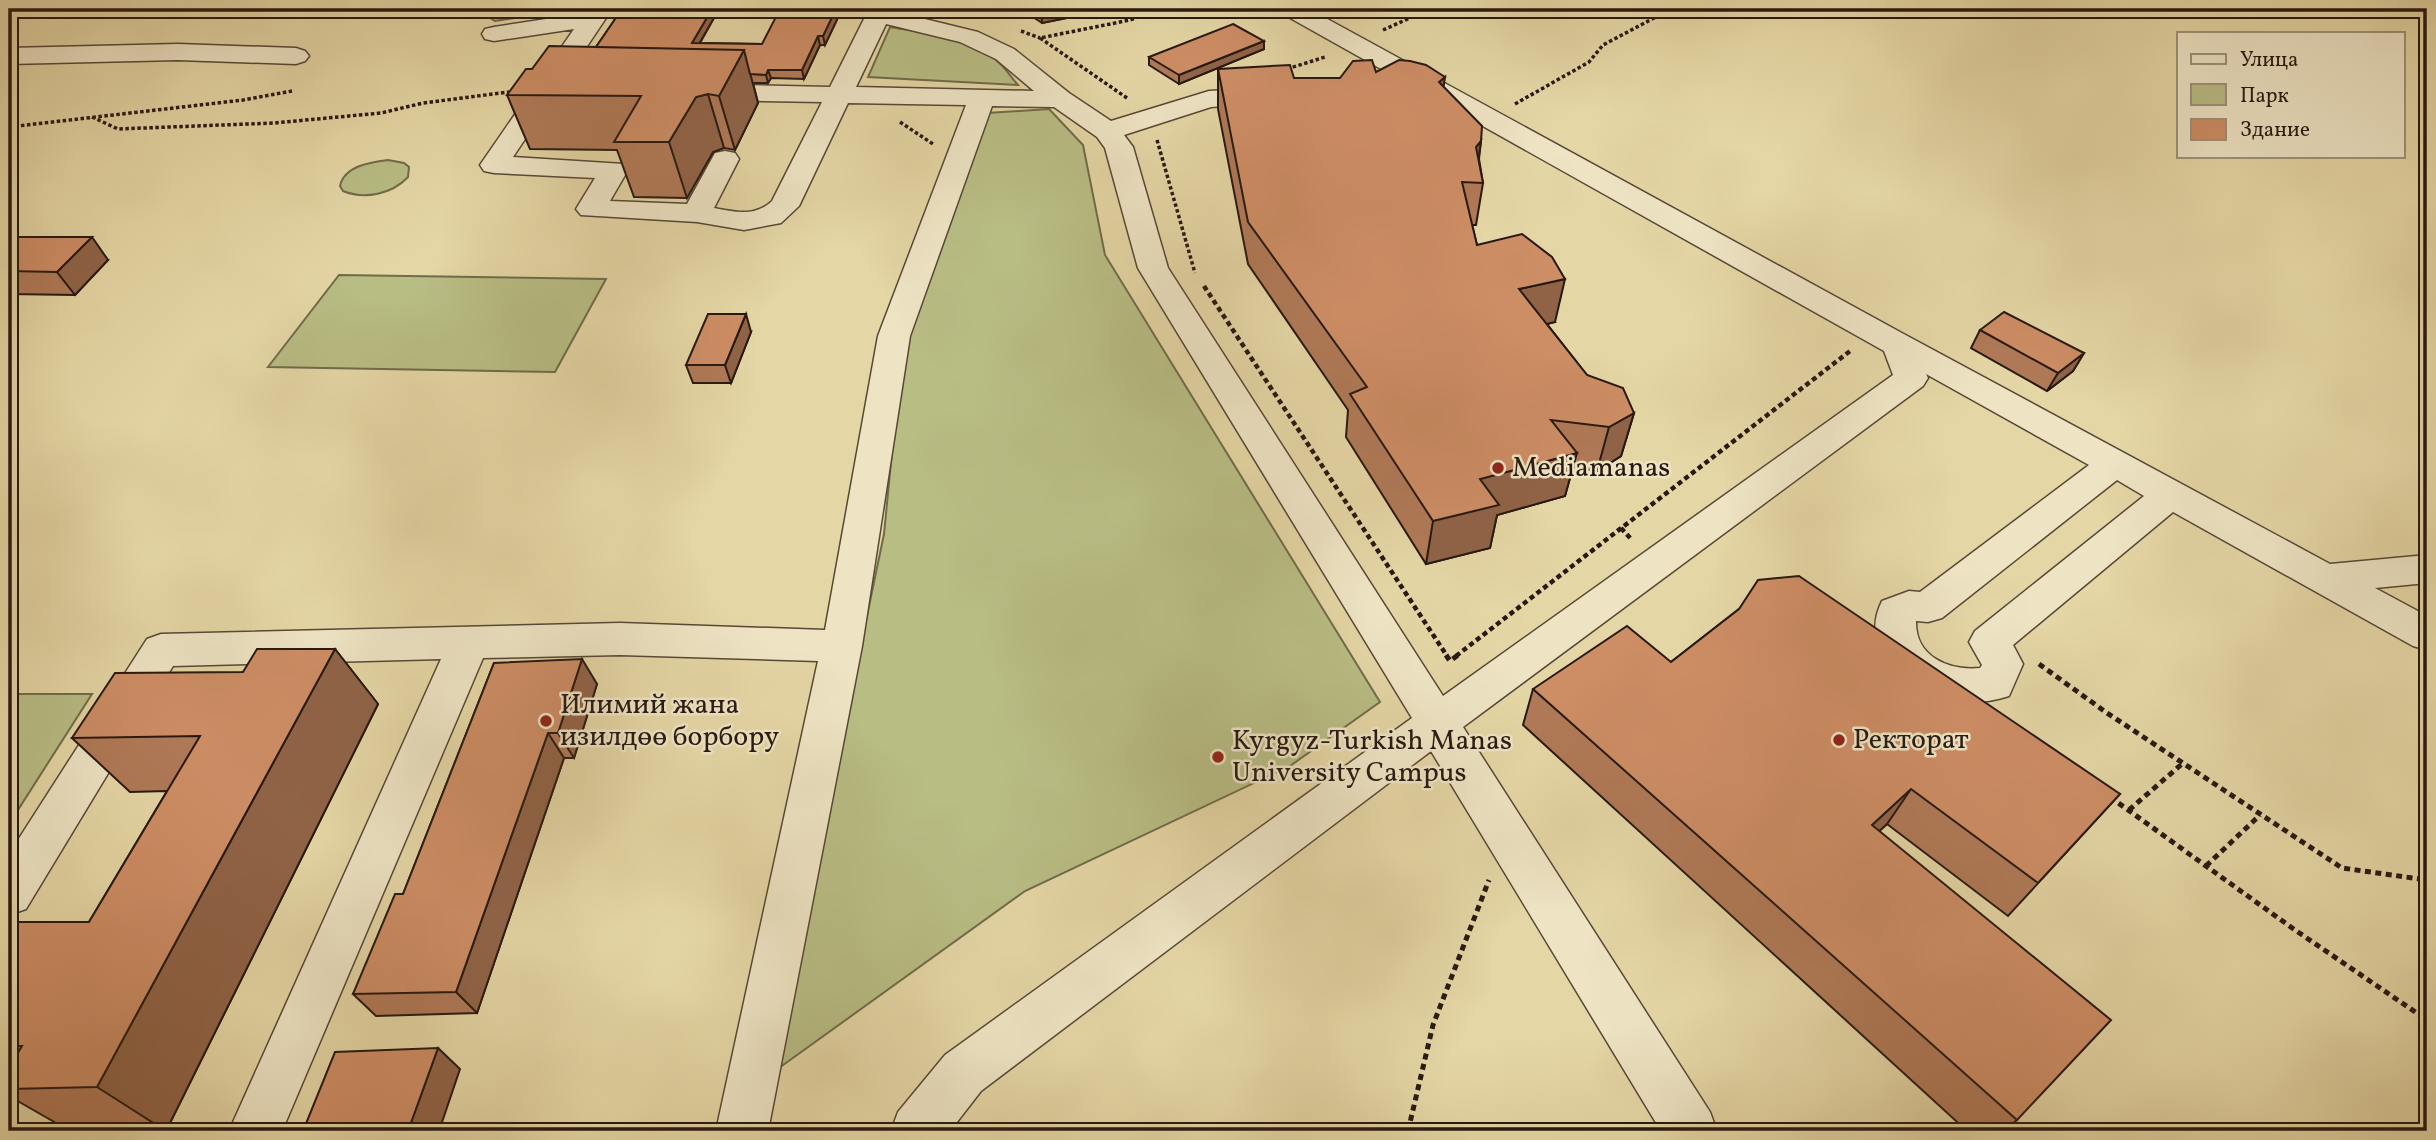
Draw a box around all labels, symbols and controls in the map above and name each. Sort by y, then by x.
legend [2177,32,2404,158]
text: Улица [2240,46,2298,75]
text: Парк [2240,82,2289,111]
text: Здание [2240,116,2310,145]
place label: Mediamanas [1512,449,1670,488]
marker: Mediamanas [1490,460,1506,476]
place label: Илимий жана изилдөө борбору [560,686,779,757]
marker: Илимий жана изилдөө борбору [538,713,554,729]
place label: Ректорат [1853,721,1969,760]
place label: Kyrgyz-Turkish Manas University Campus [1232,722,1512,793]
marker: Ректорат [1831,732,1847,748]
marker: Kyrgyz-Turkish Manas University Campus [1210,749,1226,765]

